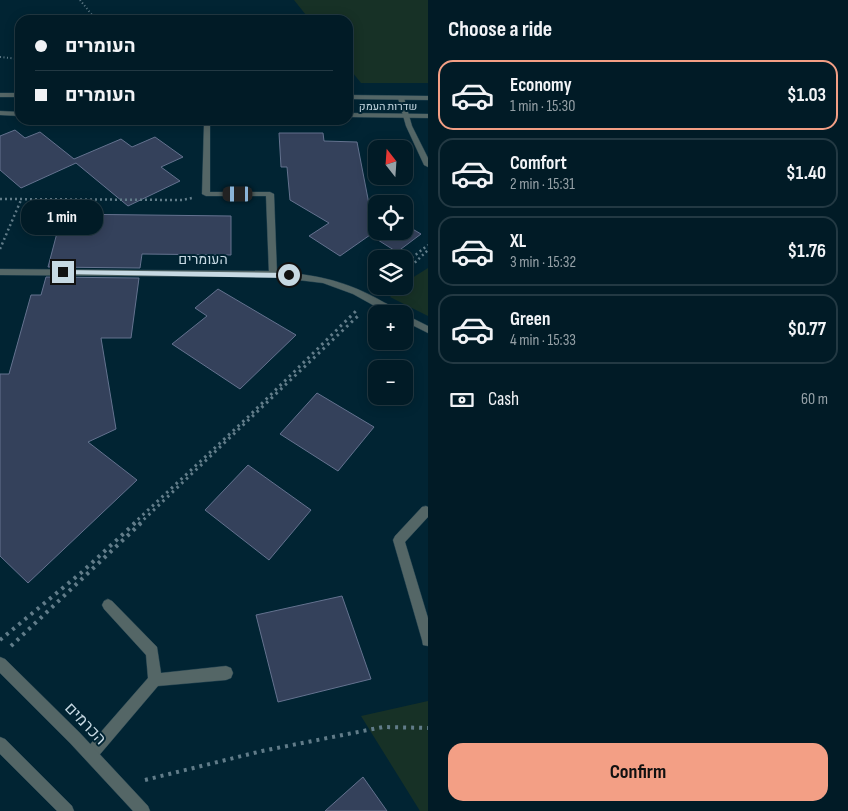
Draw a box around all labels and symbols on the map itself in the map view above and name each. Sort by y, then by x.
street label: שדרות העמק [359,100,417,113]
north arrow [368,140,412,185]
car [223,187,253,202]
callout: 1 min [22,200,104,234]
street label: העומרים [178,251,228,268]
route end [52,261,74,283]
route start [278,264,300,286]
street label: הכרמים [60,699,110,749]

